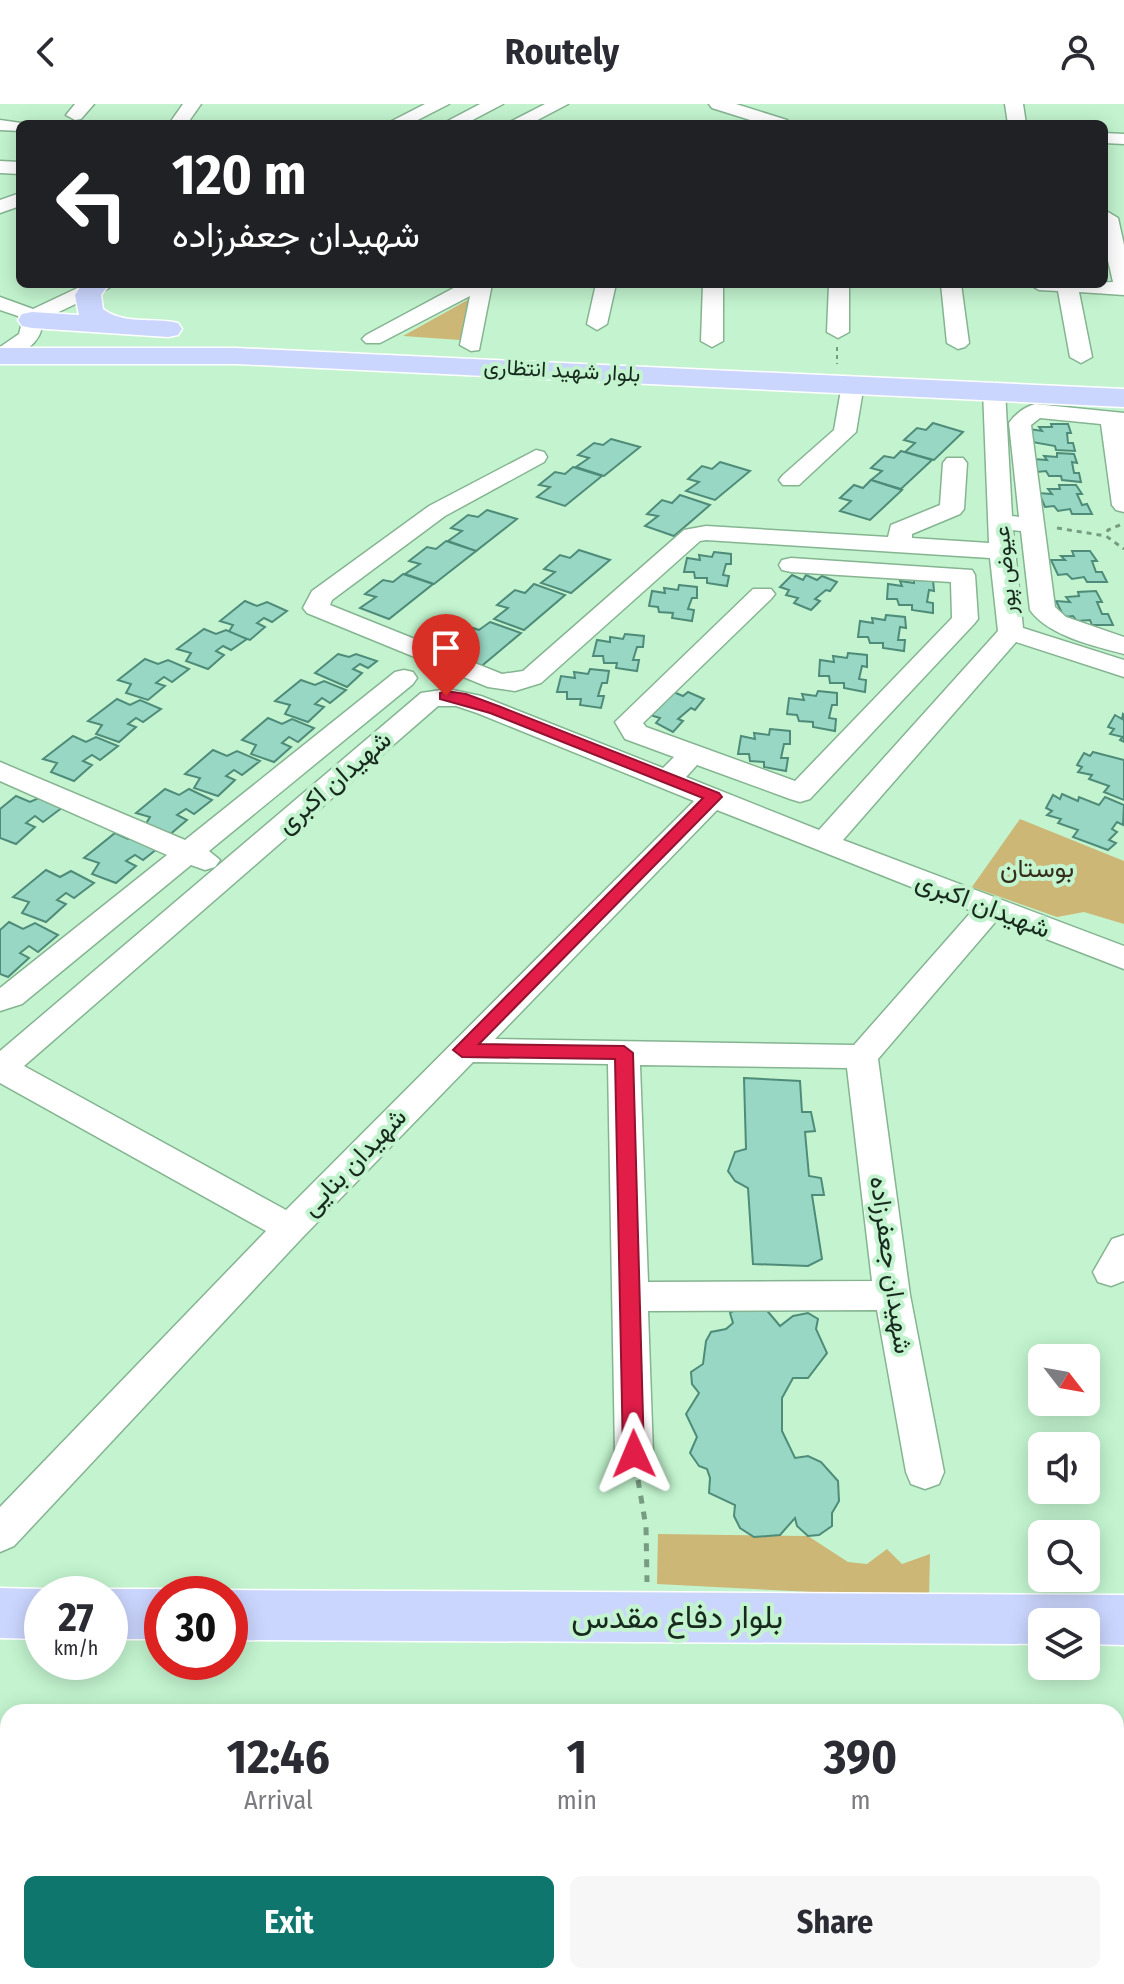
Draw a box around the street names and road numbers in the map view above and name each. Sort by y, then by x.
street label: بلوار شهید انتظاری [483,352,641,388]
street label: عیوض پور [988,525,1023,616]
street label: شهیدان اکبری [270,724,398,840]
street label: شهیدان اکبری [911,865,1055,945]
street label: شهیدان بنایی [295,1102,413,1222]
street label: شهیدان جعفرزاده [863,1174,919,1356]
street label: بلوار دفاع مقدس [571,1598,783,1639]

